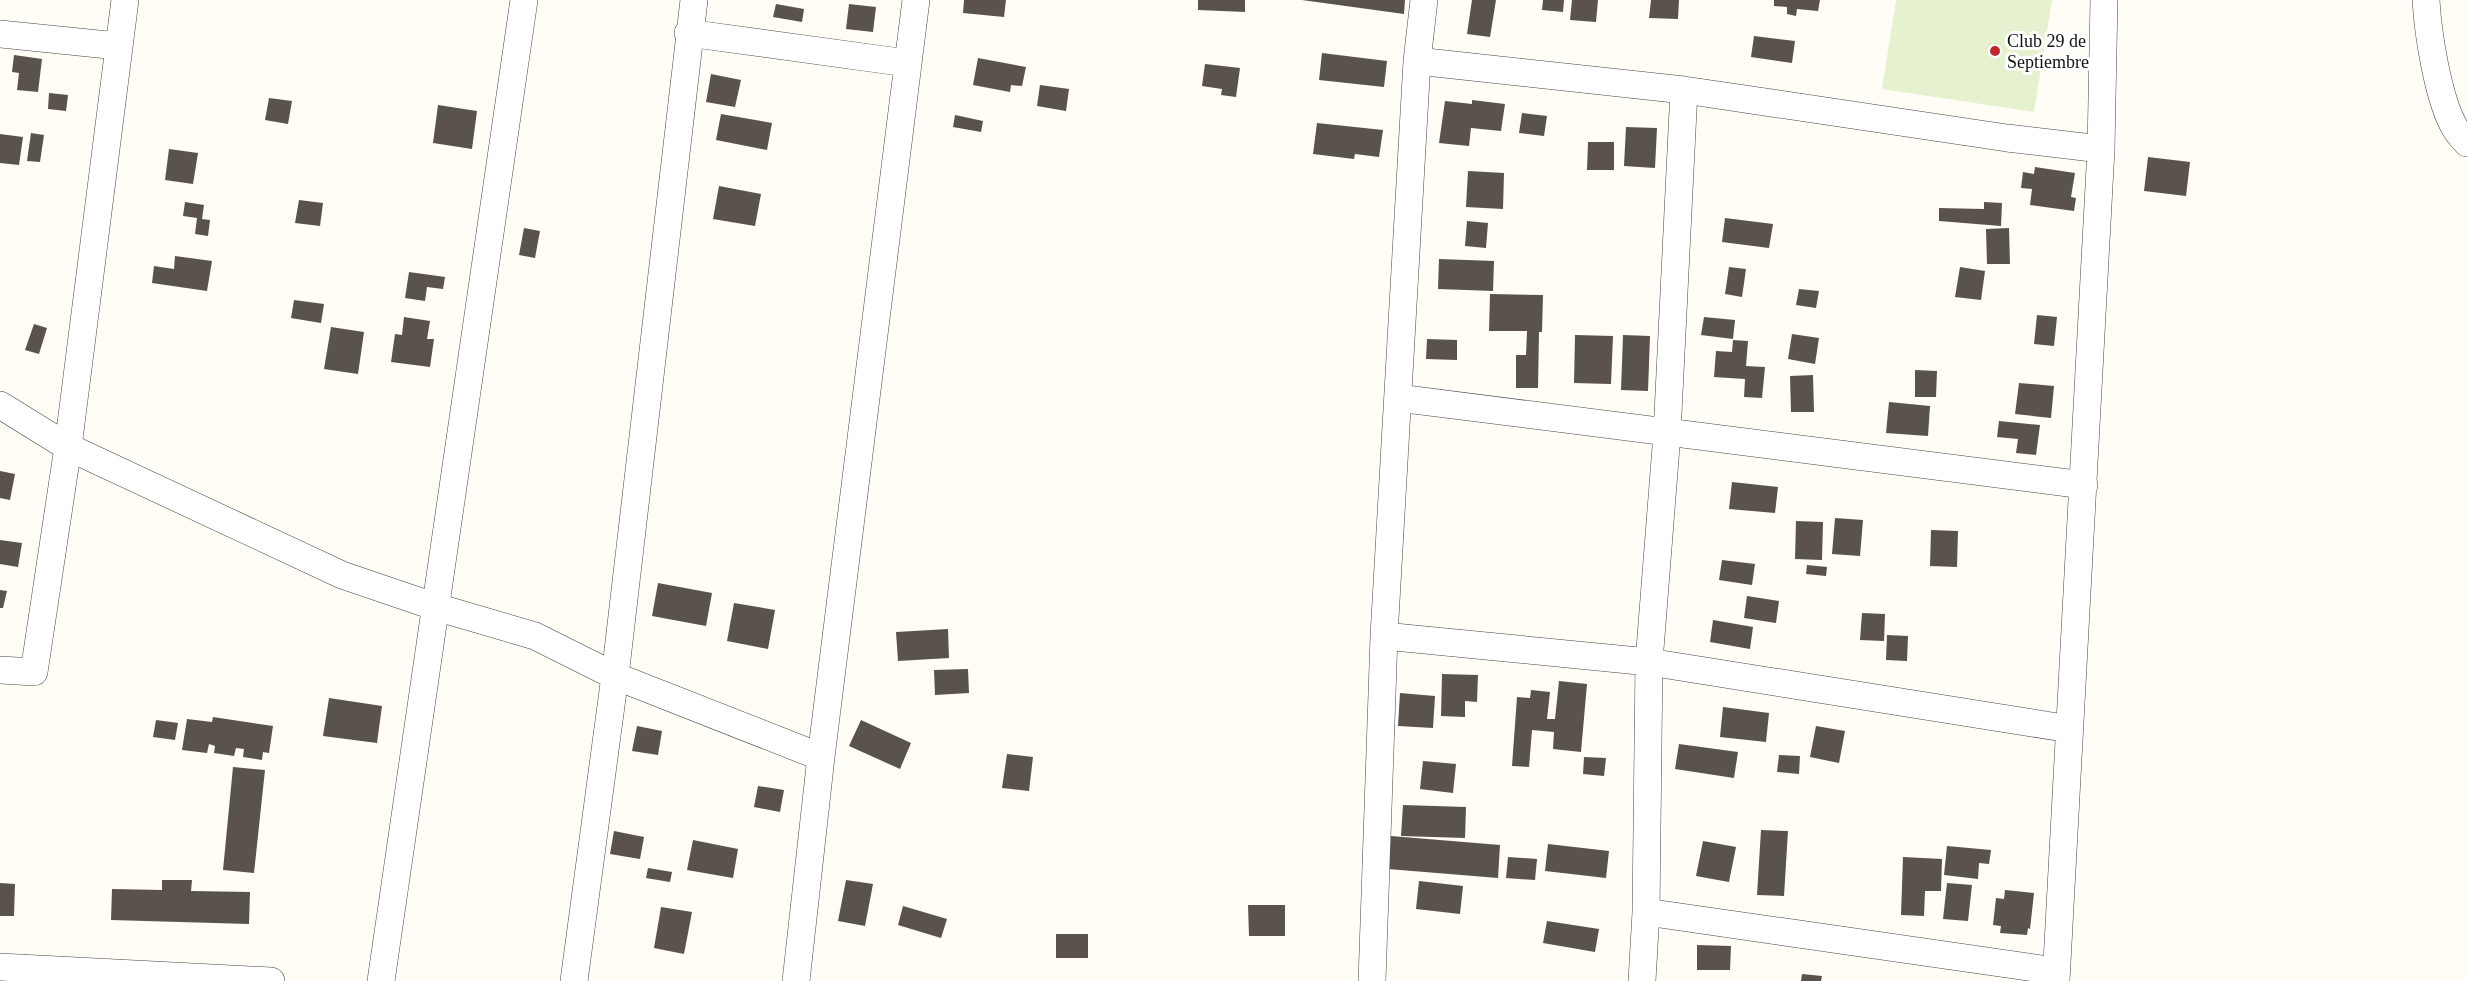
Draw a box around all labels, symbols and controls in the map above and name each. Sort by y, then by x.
place label: Club 29 de Septiembre [2007,31,2089,72]
marker: Club 29 de Septiembre [1988,44,2002,58]

